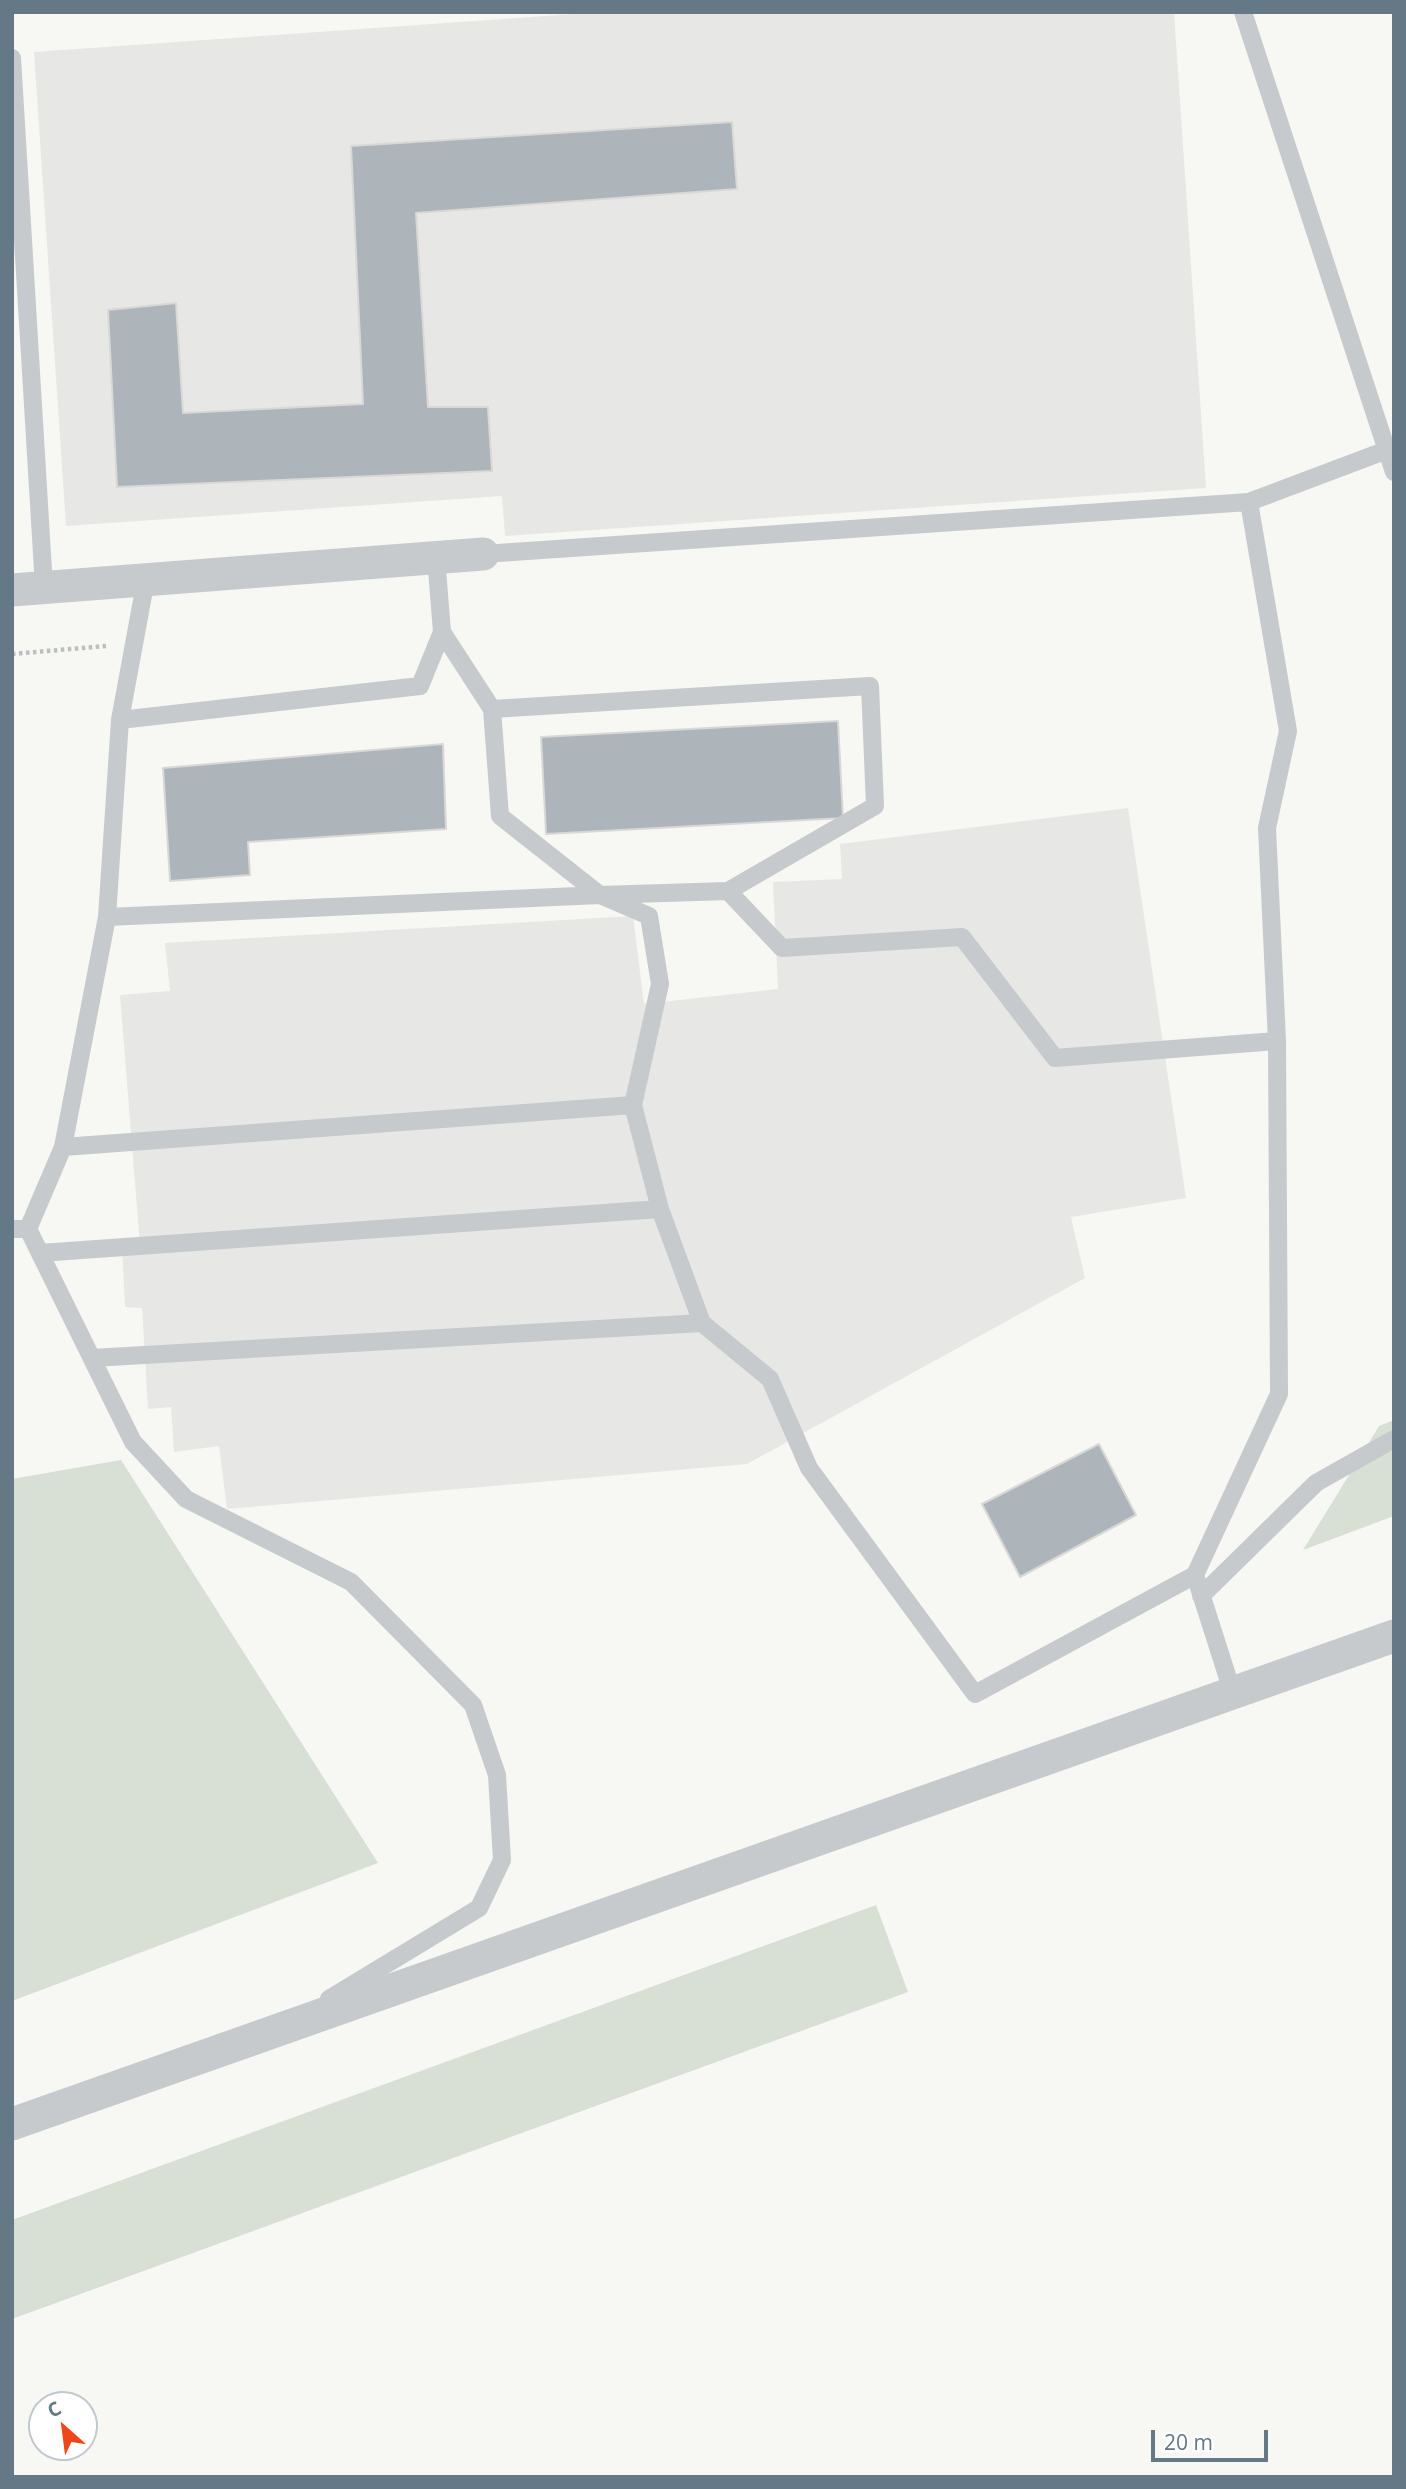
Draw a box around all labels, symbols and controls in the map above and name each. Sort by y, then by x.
north arrow [28,2391,98,2461]
text: С [43,2395,66,2424]
scale bar [1154,2416,1271,2460]
text: 20 m [1164,2428,1213,2456]

